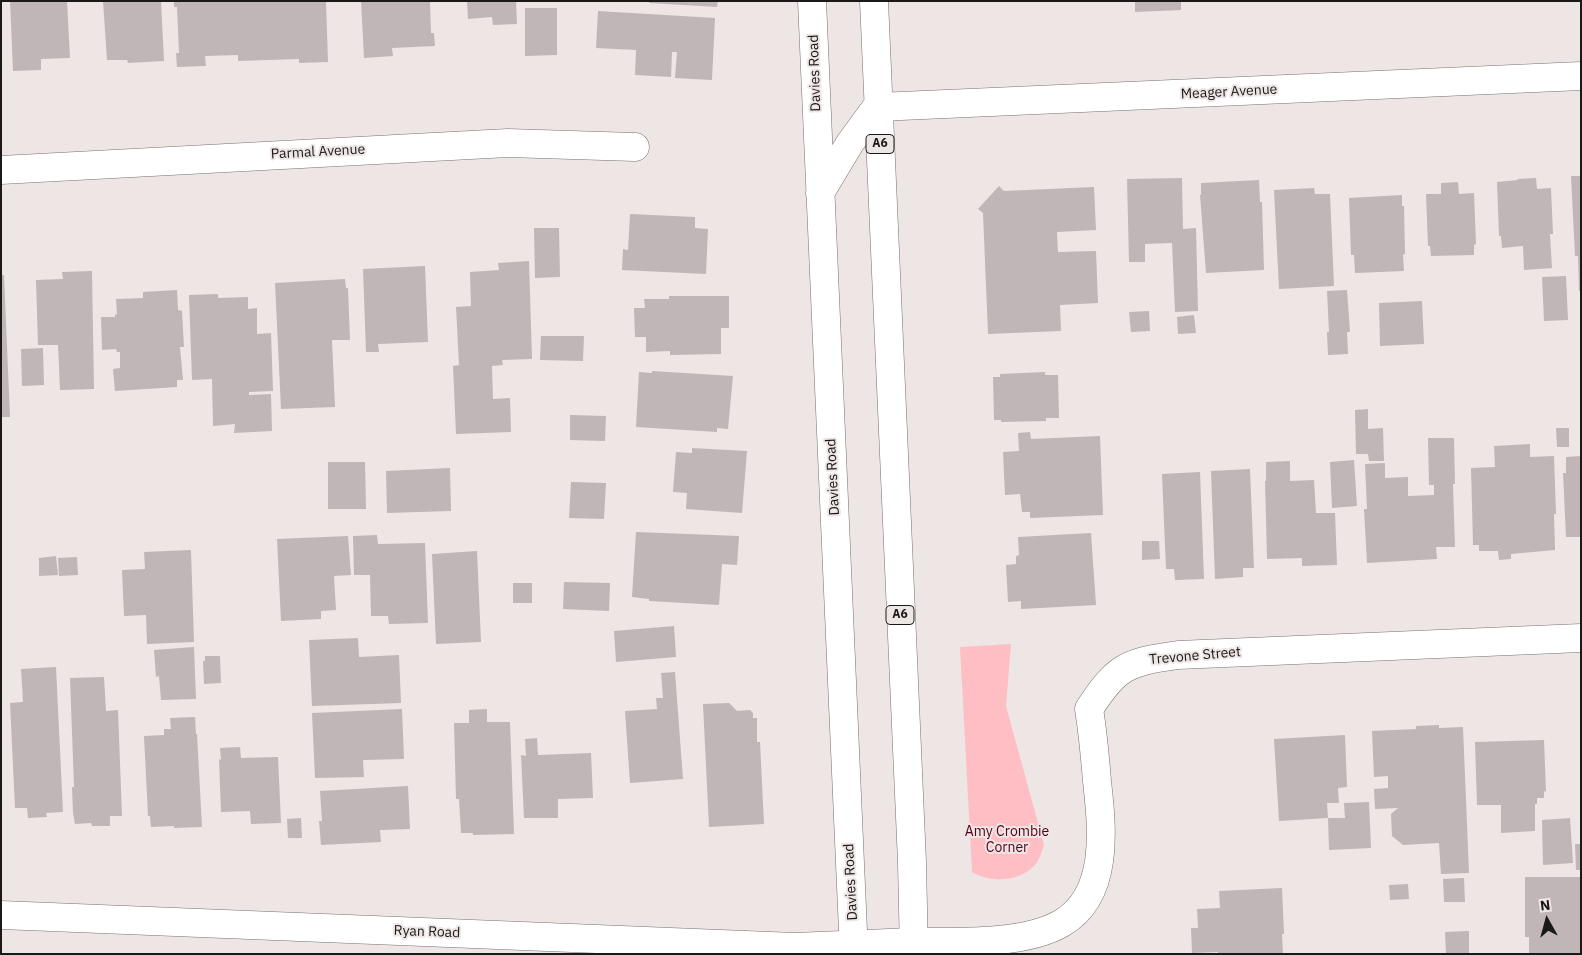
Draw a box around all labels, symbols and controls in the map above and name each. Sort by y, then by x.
street label: Davies Road [805,34,825,112]
street label: Meager Avenue [1180,81,1278,103]
road number: A6 [866,134,894,154]
street label: Parmal Avenue [270,141,366,163]
street label: Davies Road [823,438,843,516]
road number: A6 [886,606,914,624]
street label: Trevone Street [1148,644,1242,668]
park label: Amy Crombie Corner [965,824,1049,856]
street label: Davies Road [841,843,861,921]
north arrow [1522,895,1572,945]
text: N [1539,896,1551,915]
street label: Ryan Road [393,922,461,942]

